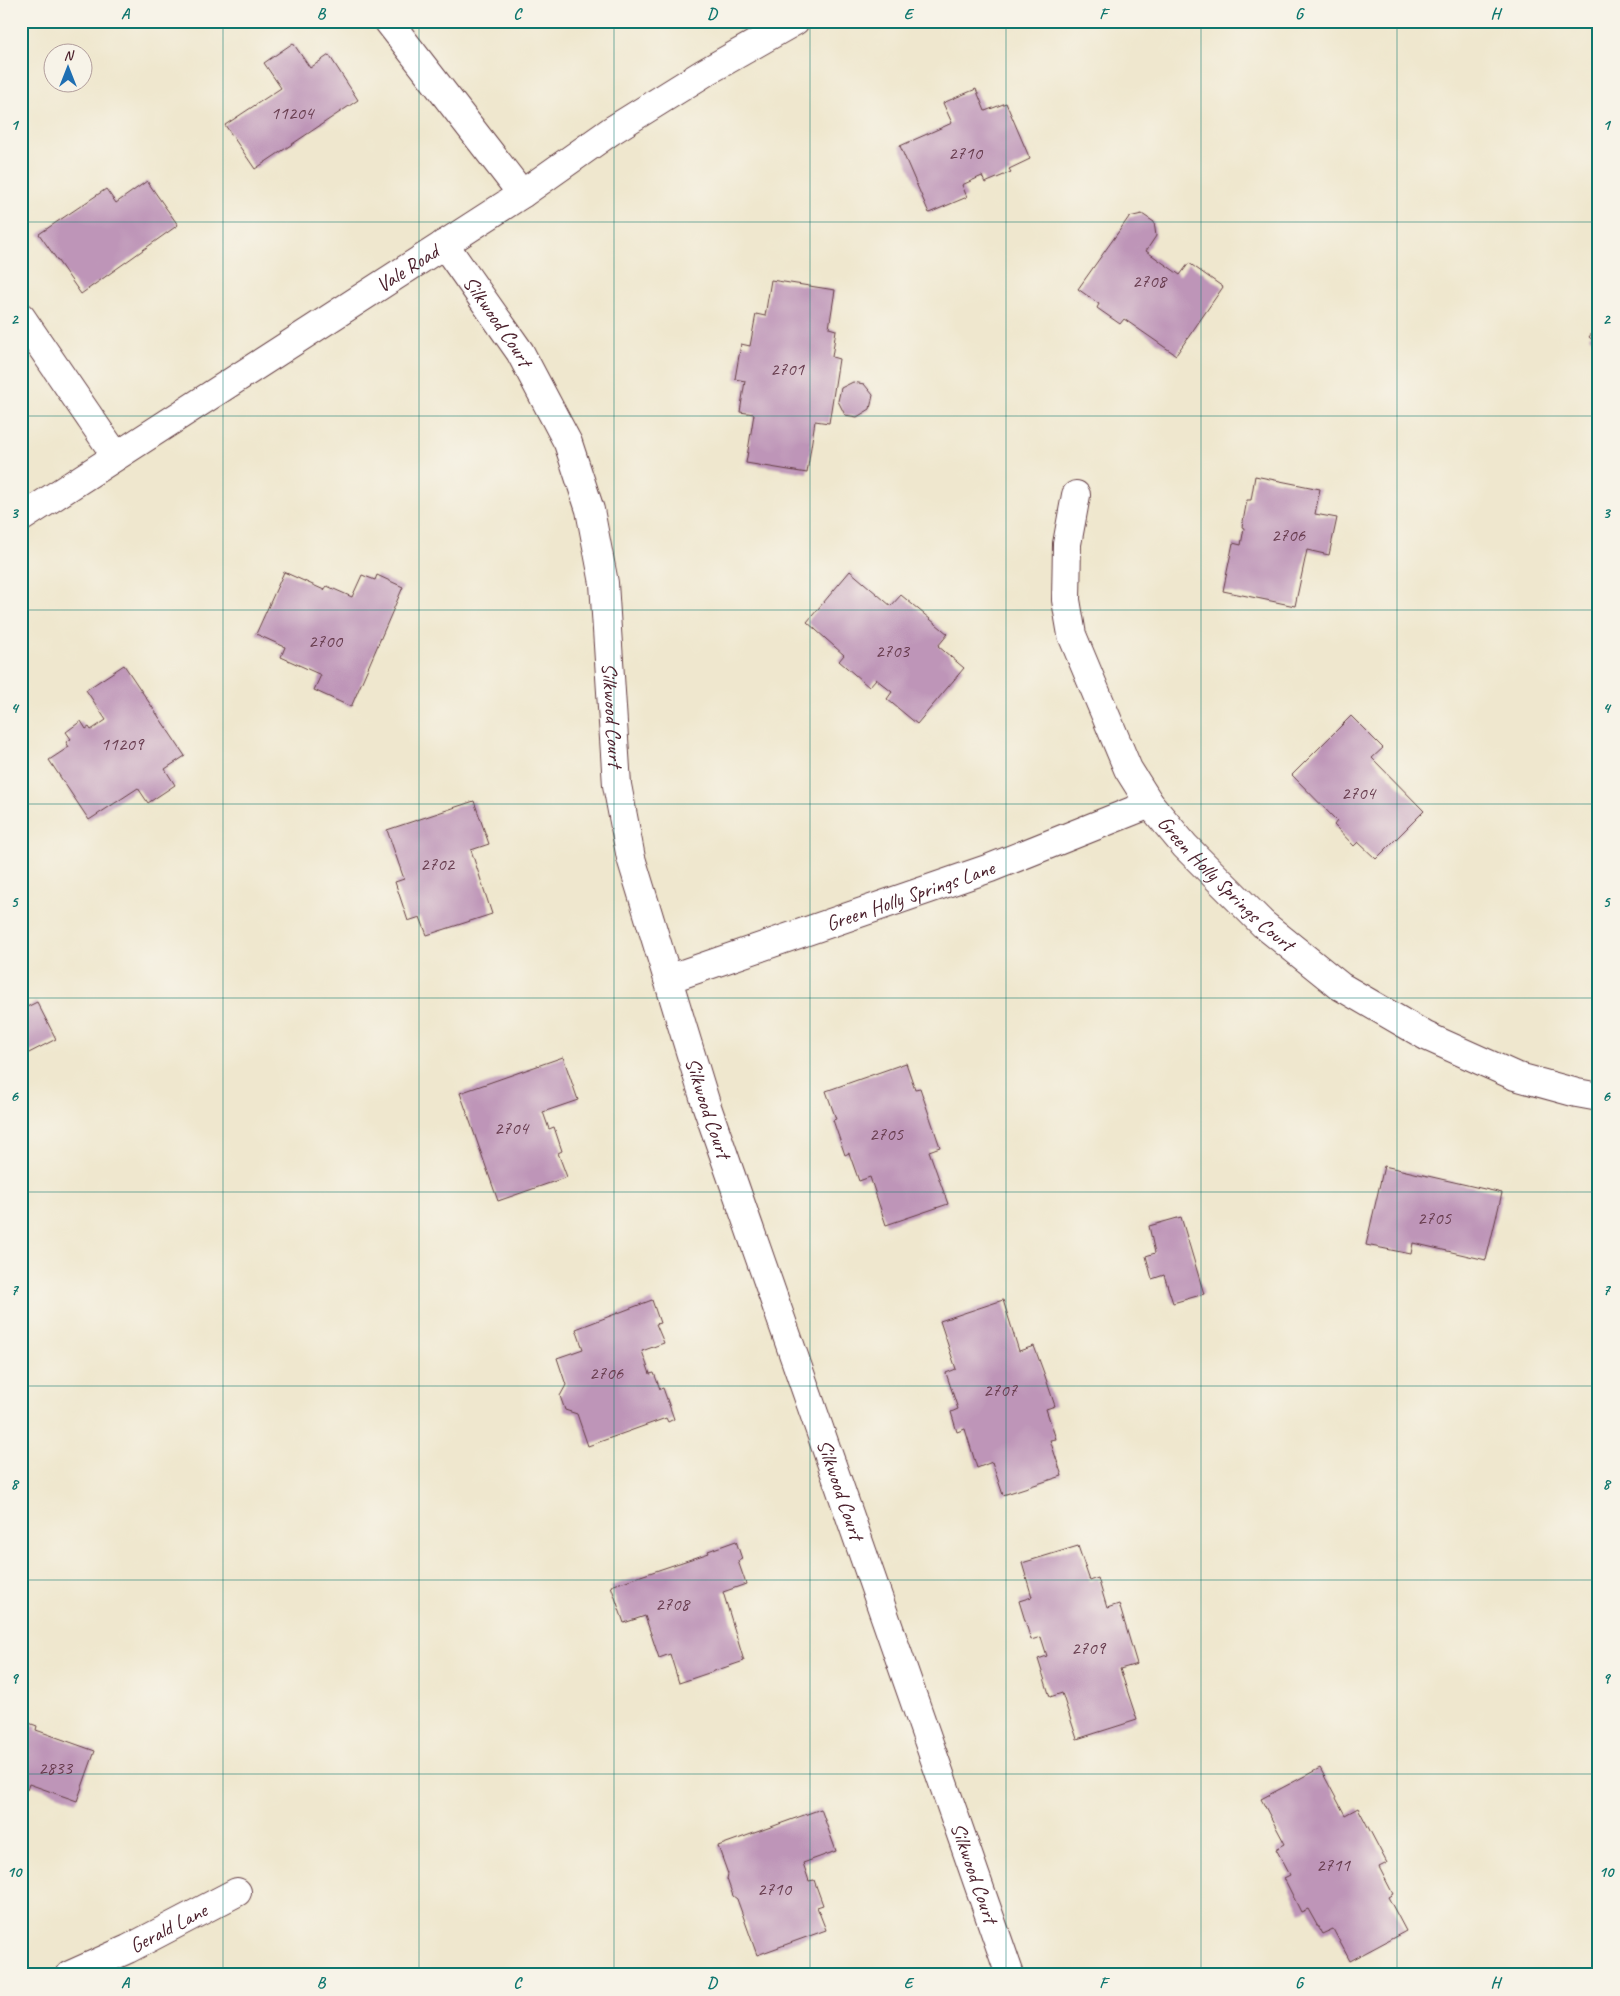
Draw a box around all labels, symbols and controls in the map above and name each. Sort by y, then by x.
text: A [121,4,131,24]
text: B [317,4,327,24]
text: C [513,4,523,24]
text: D [707,4,718,24]
text: E [904,4,915,24]
text: F [1099,4,1110,24]
text: G [1295,4,1305,24]
text: H [1490,4,1502,24]
north arrow [42,42,92,92]
text: N [64,47,75,64]
house number: 11204 [271,101,316,125]
text: 1 [10,115,19,135]
text: 1 [1602,115,1611,135]
house number: 2710 [948,141,984,165]
street label: Vale Road [371,236,447,298]
house number: 2708 [1132,269,1169,293]
street label: Silkwood Court [457,271,540,373]
text: 2 [10,309,19,329]
text: 2 [1602,309,1611,329]
house number: 2701 [770,357,806,381]
text: 3 [10,503,19,523]
text: 3 [1602,503,1611,523]
house number: 2706 [1271,523,1307,547]
house number: 2700 [308,629,344,653]
house number: 2703 [875,639,911,663]
street label: Silkwood Court [596,662,629,771]
text: 4 [10,698,19,718]
text: 4 [1602,698,1611,718]
house number: 11209 [101,732,145,756]
house number: 2704 [1341,781,1378,805]
street label: Green Holly Springs Court [1152,810,1302,959]
house number: 2702 [420,852,456,876]
street label: Green Holly Springs Lane [822,854,999,937]
text: 5 [11,892,20,912]
text: 5 [1603,892,1612,912]
street label: Silkwood Court [680,1054,738,1165]
text: 6 [10,1086,19,1106]
text: 6 [1602,1086,1611,1106]
house number: 2704 [494,1116,531,1140]
house number: 2705 [869,1122,905,1146]
house number: 2705 [1417,1206,1453,1230]
text: 7 [10,1280,19,1300]
text: 7 [1602,1280,1611,1300]
house number: 2706 [589,1361,625,1385]
house number: 2707 [983,1378,1019,1402]
street label: Silkwood Court [811,1436,871,1546]
text: 8 [10,1474,19,1494]
text: 8 [1602,1474,1611,1494]
house number: 2708 [655,1592,692,1616]
house number: 2709 [1071,1636,1107,1660]
text: 9 [10,1668,19,1688]
text: 9 [1602,1668,1611,1688]
house number: 2833 [38,1756,74,1780]
street label: Silkwood Court [945,1819,1005,1929]
house number: 2711 [1316,1853,1352,1877]
text: 10 [7,1862,23,1882]
text: 10 [1599,1862,1615,1882]
house number: 2710 [757,1877,793,1901]
street label: Gerald Lane [125,1896,213,1959]
text: A [121,1973,131,1993]
text: B [317,1973,327,1993]
text: C [513,1973,523,1993]
text: D [707,1973,718,1993]
text: E [904,1973,915,1993]
text: F [1099,1973,1110,1993]
text: G [1295,1973,1305,1993]
text: H [1490,1973,1502,1993]

